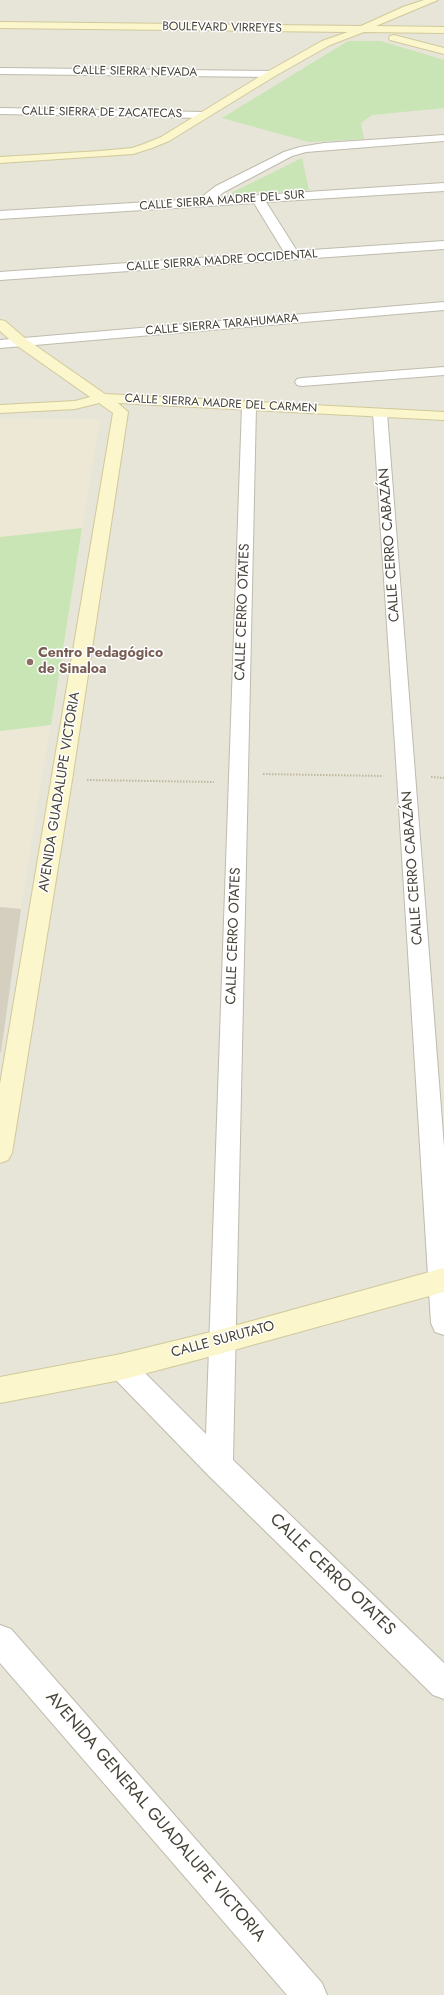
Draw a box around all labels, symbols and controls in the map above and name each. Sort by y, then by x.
street label: BOULEVARD VIRREYES [162,20,282,36]
street label: CALLE SIERRA NEVADA [73,64,197,80]
street label: CALLE SIERRA DE ZACATECAS [22,104,182,122]
street label: CALLE SIERRA MADRE DEL SUR [139,188,305,214]
street label: CALLE SIERRA MADRE OCCIDENTAL [126,247,318,275]
street label: CALLE SIERRA TARAHUMARA [145,311,299,339]
street label: CALLE SIERRA MADRE DEL CARMEN [124,392,318,416]
street label: CALLE CERRO CABAZÁN [376,467,404,623]
street label: CALLE CERRO OTATES [232,543,254,681]
place label: Centro Pedagógico de Sinaloa [38,646,163,678]
marker: Centro Pedagógico de Sinaloa [25,657,35,667]
street label: AVENIDA GUADALUPE VICTORIA [36,691,84,893]
street label: CALLE CERRO CABAZÁN [399,790,427,946]
street label: CALLE CERRO OTATES [223,867,245,1005]
street label: CALLE SURUTATO [169,1318,277,1362]
street label: CALLE CERRO OTATES [265,1510,399,1640]
street label: AVENIDA GENERAL GUADALUPE VICTORIA [41,1688,269,1946]

